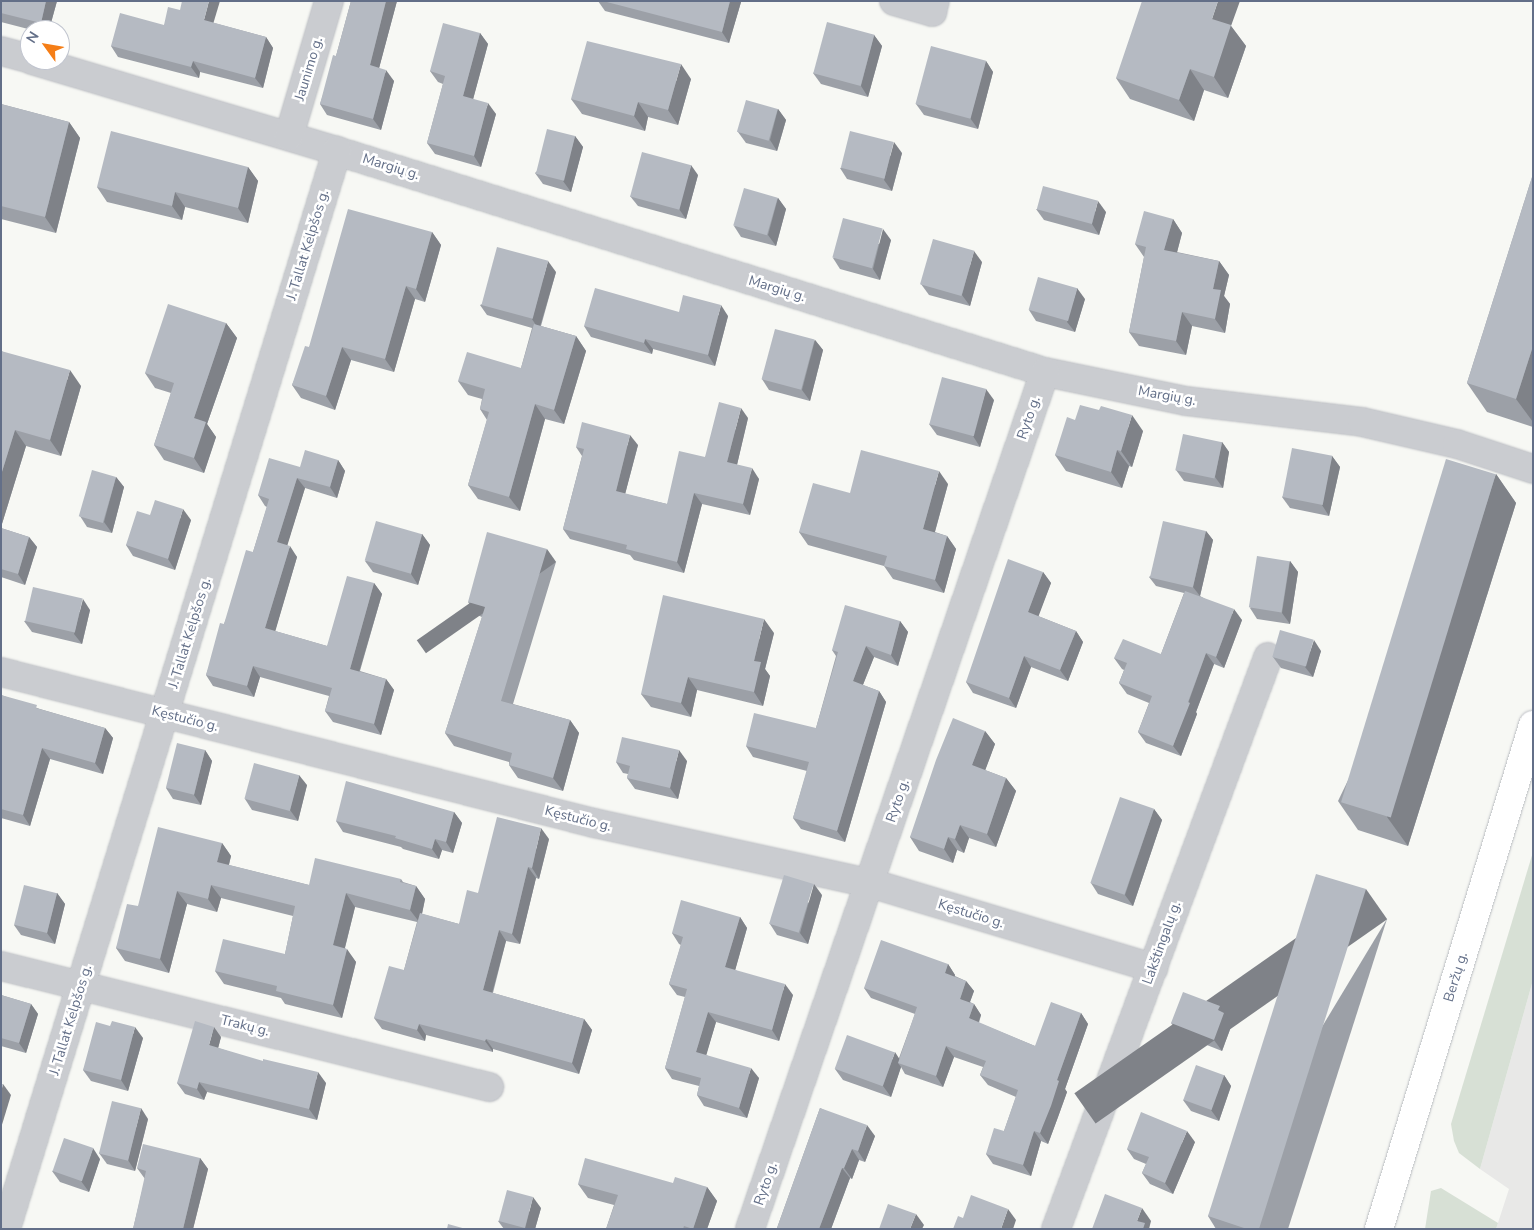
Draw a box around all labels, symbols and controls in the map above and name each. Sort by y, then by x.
north arrow [20,20,70,70]
text: N [22,28,44,47]
street label: Jaunimo g. [291,35,327,103]
street label: Margių g. [361,150,421,184]
street label: J. Tallat Kelpšos g. [283,188,333,302]
street label: Margių g. [747,272,807,306]
street label: Margių g. [1137,383,1197,409]
street label: Ryto g. [1014,394,1044,442]
street label: J. Tallat Kelpšos g. [165,576,215,690]
street label: Kęstučio g. [150,703,220,735]
street label: Ryto g. [883,777,913,825]
street label: Kęstučio g. [543,803,613,835]
street label: Kęstučio g. [936,896,1006,932]
street label: Lakštingalų g. [1139,899,1185,987]
street label: Beržų g. [1440,950,1472,1004]
street label: J. Tallat Kelpšos g. [46,963,96,1077]
street label: Trakų g. [219,1012,271,1040]
street label: Ryto g. [751,1160,781,1208]

